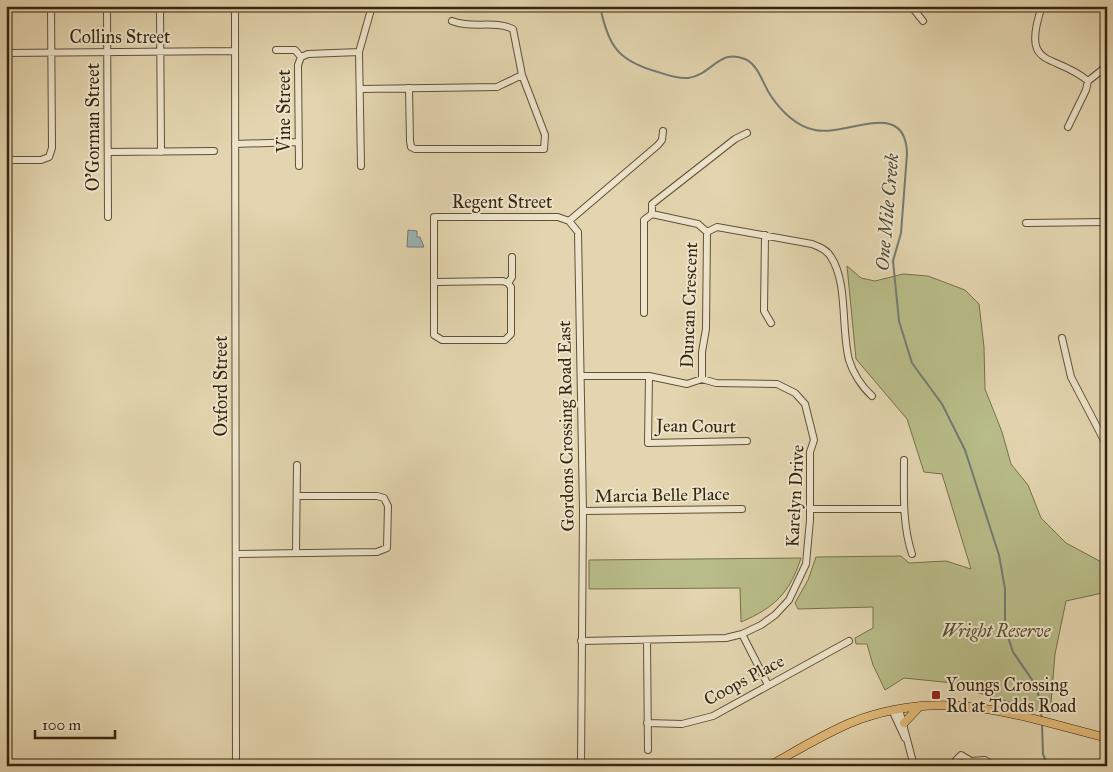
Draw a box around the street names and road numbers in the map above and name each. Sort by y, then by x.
street label: Collins Street [70,26,171,48]
street label: O'Gorman Street [82,62,104,191]
street label: Vine Street [273,69,295,154]
street label: Regent Street [452,191,553,214]
street label: Duncan Crescent [676,241,702,369]
street label: Gordons Crossing Road East [553,320,580,532]
street label: Oxford Street [210,335,232,437]
street label: Jean Court [654,414,737,439]
street label: Karelyn Drive [781,444,809,548]
street label: Marcia Belle Place [594,483,730,507]
street label: Coops Place [700,650,788,710]

